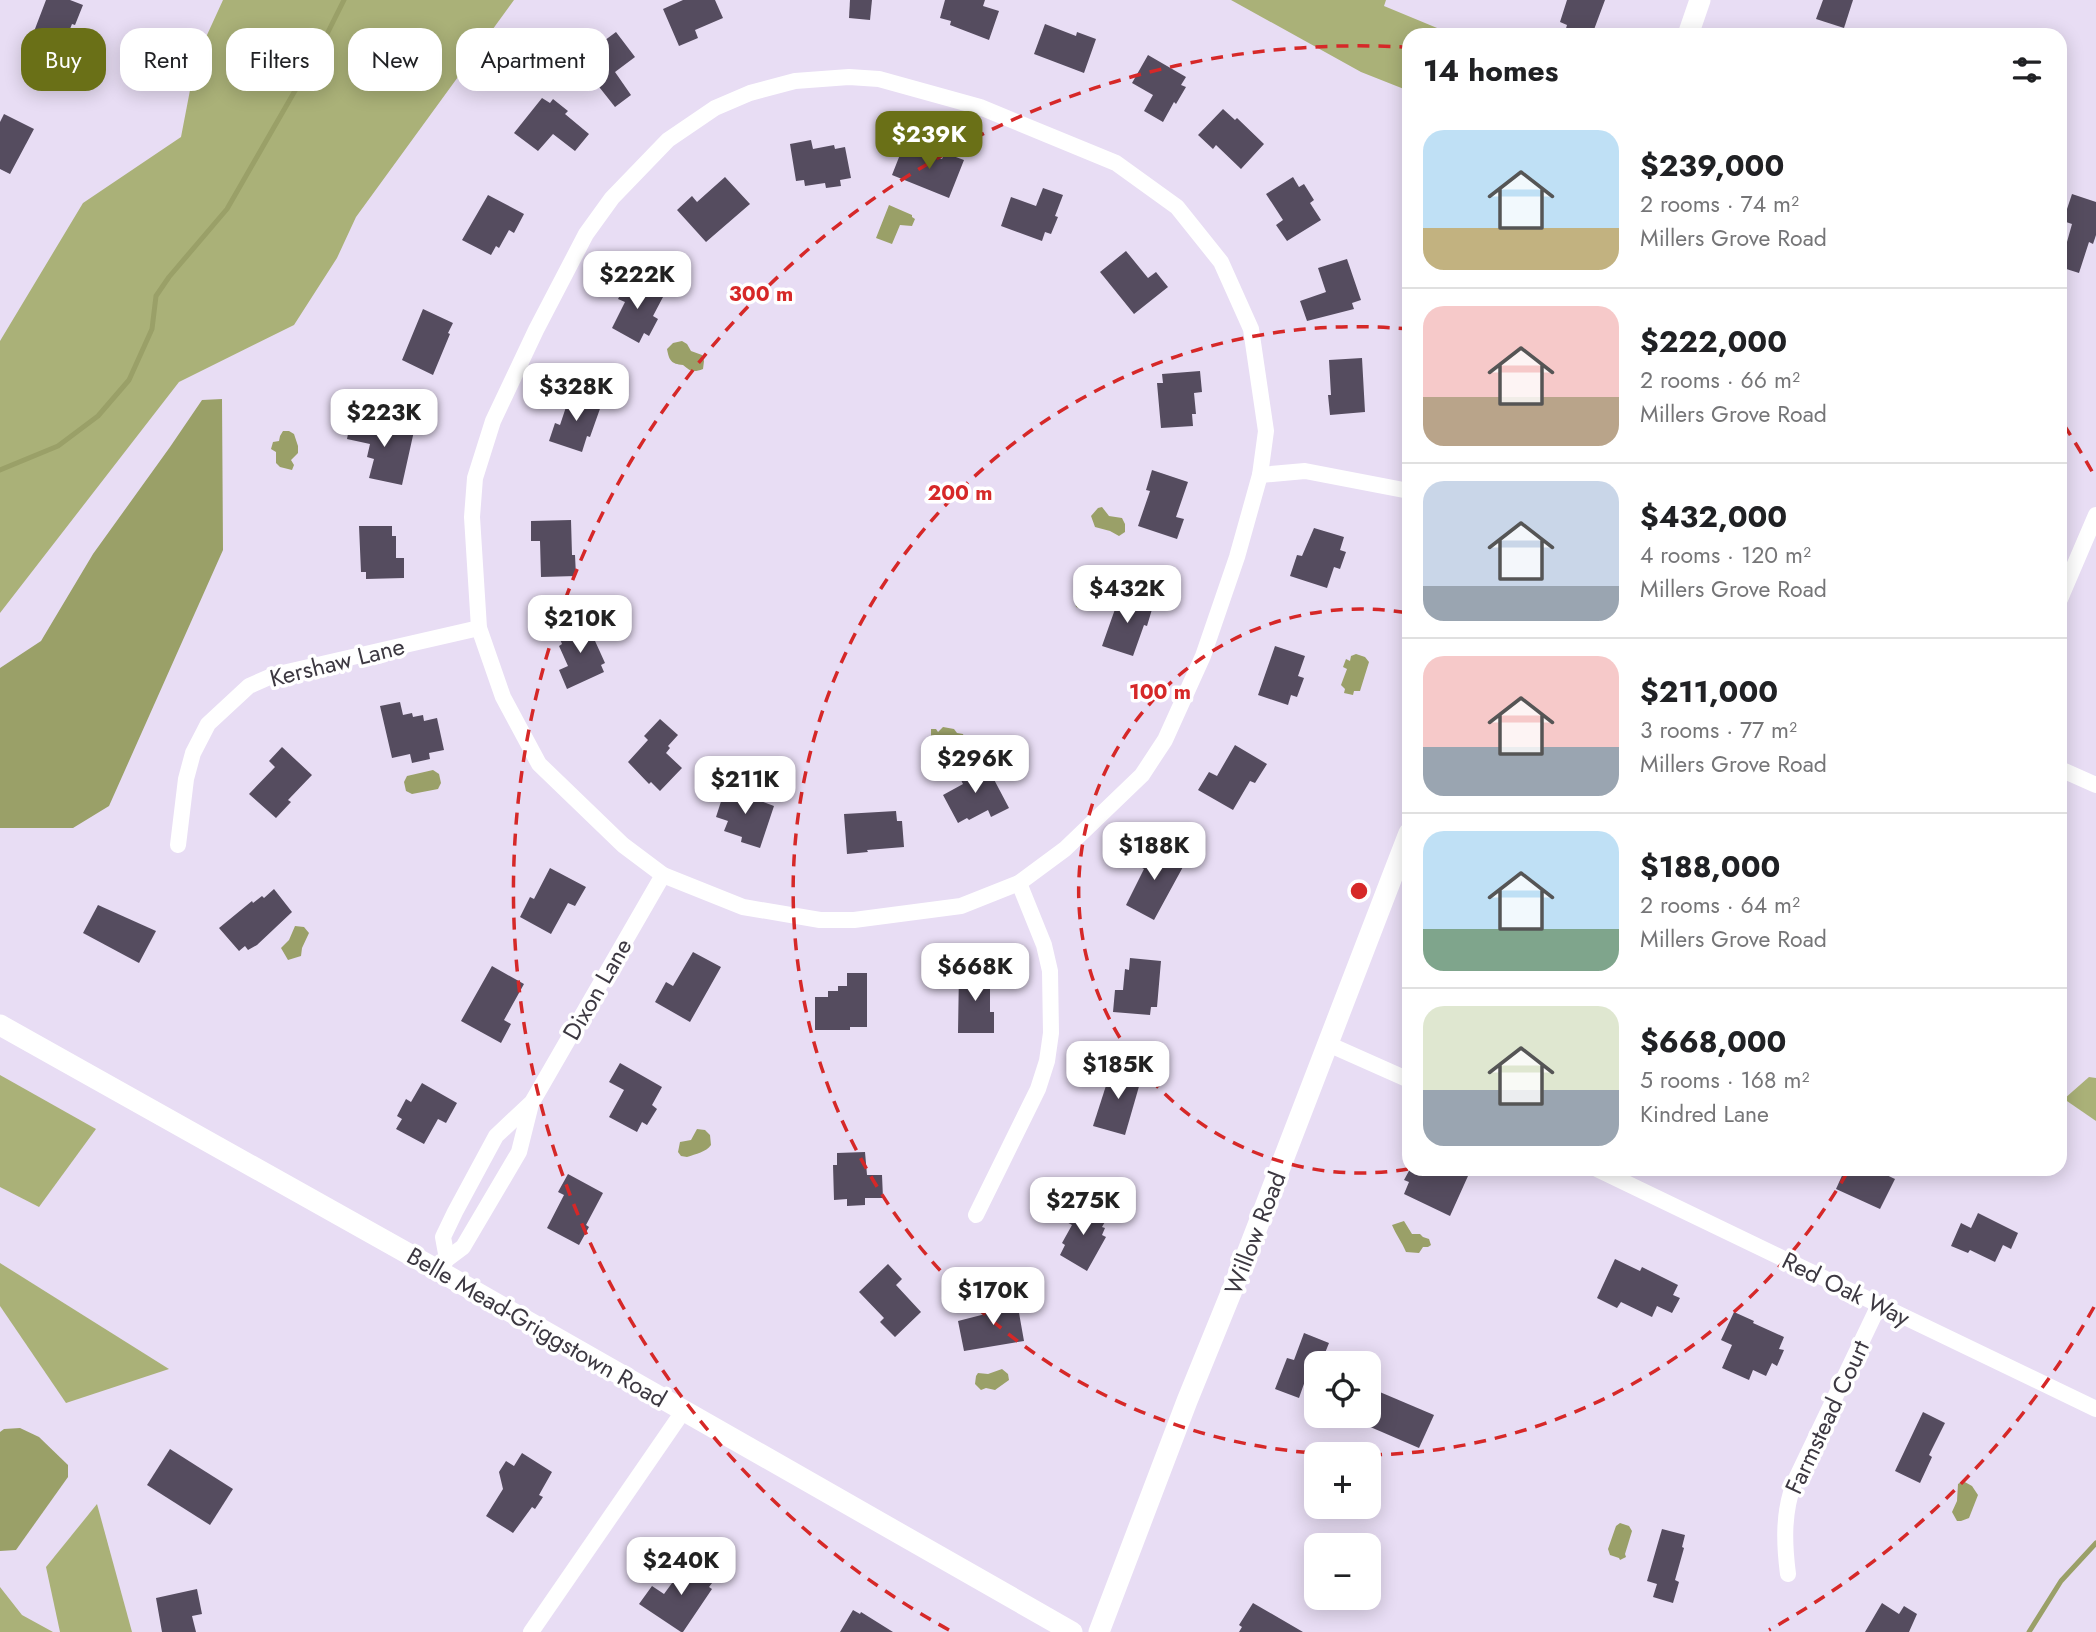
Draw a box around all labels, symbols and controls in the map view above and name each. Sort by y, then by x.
chip: Buy [21,28,106,91]
chip: Rent [120,28,212,91]
chip: Filters [226,28,334,91]
chip: New [348,28,442,91]
chip: Apartment [456,28,609,91]
text: 14 homes [1423,49,1558,92]
icon: filters [2008,51,2046,89]
pin: $239K [880,111,978,171]
text: $239K [891,117,967,151]
text: $239,000 [1640,144,1784,187]
icon: home [1479,158,1563,242]
text: 2 rooms · 74 m² [1640,187,1799,221]
text: Millers Grove Road [1640,221,1827,255]
pin: $222K [588,252,686,311]
text: $222K [599,257,675,291]
text: 300 m [729,279,793,309]
text: $222,000 [1640,320,1787,363]
icon: home [1479,334,1563,418]
text: 2 rooms · 66 m² [1640,363,1800,397]
pin: $328K [527,364,625,423]
text: $328K [539,369,613,403]
pin: $223K [335,390,433,449]
text: $223K [347,395,421,429]
text: Millers Grove Road [1640,397,1827,431]
text: 200 m [927,478,993,508]
text: $432,000 [1640,495,1787,538]
icon: home [1479,509,1563,593]
text: 4 rooms · 120 m² [1640,538,1811,572]
pin: $432K [1078,566,1176,625]
text: $432K [1089,571,1165,605]
text: Millers Grove Road [1640,572,1827,606]
pin: $210K [531,596,629,655]
text: $210K [544,601,616,635]
street label: Kershaw Lane [266,628,408,696]
text: $211,000 [1640,670,1778,713]
text: 100 m [1129,677,1191,707]
icon: home [1479,684,1563,768]
text: 3 rooms · 77 m² [1640,713,1797,747]
pin: $296K [926,736,1024,795]
text: $296K [937,741,1013,775]
text: Millers Grove Road [1640,747,1827,781]
pin: $211K [696,756,794,816]
text: $211K [711,762,779,796]
pin: $188K [1105,822,1203,882]
text: $188K [1119,828,1189,862]
text: $188,000 [1640,845,1780,888]
icon: home [1479,859,1563,943]
centre of rings [1347,879,1371,903]
text: 2 rooms · 64 m² [1640,888,1800,922]
text: Millers Grove Road [1640,922,1827,956]
street label: Dixon Lane [554,932,640,1046]
pin: $668K [926,944,1024,1003]
text: $668K [937,949,1013,983]
text: $668,000 [1640,1020,1786,1063]
icon: home [1479,1034,1563,1118]
pin: $185K [1069,1042,1167,1101]
text: $185K [1082,1047,1154,1081]
text: 5 rooms · 168 m² [1640,1063,1809,1097]
text: Kindred Lane [1640,1097,1769,1131]
street label: Willow Road [1216,1166,1294,1300]
pin: $275K [1034,1178,1132,1237]
text: $275K [1046,1183,1120,1217]
street label: Belle Mead-Griggstown Road [401,1238,673,1416]
street label: Red Oak Way [1776,1243,1916,1335]
pin: $170K [944,1268,1042,1327]
text: $170K [957,1273,1029,1307]
street label: Farmstead Court [1776,1334,1878,1500]
map controls [1304,1351,1381,1610]
button: locate [1304,1351,1381,1428]
button: + [1304,1442,1381,1519]
button: − [1304,1533,1381,1610]
pin: $240K [632,1538,730,1597]
text: $240K [643,1543,719,1577]

